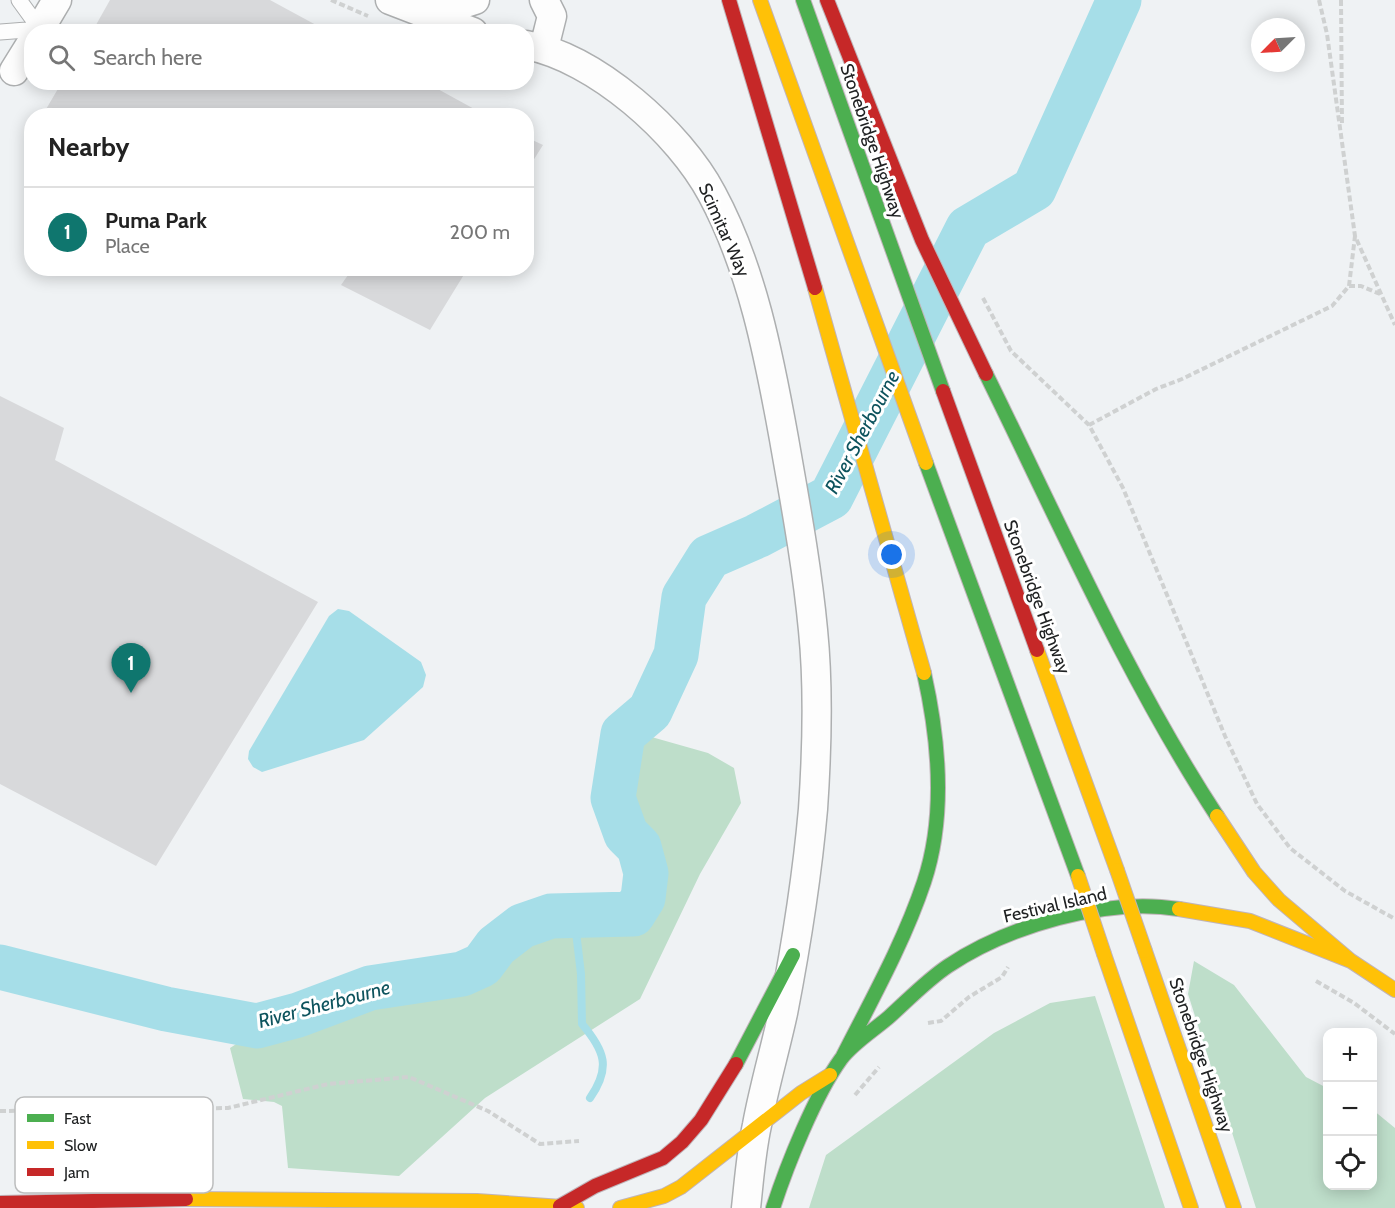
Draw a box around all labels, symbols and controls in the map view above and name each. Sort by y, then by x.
north arrow [1251,18,1305,72]
search box [24,24,534,90]
icon: search [45,41,78,74]
text: Search here [93,44,202,71]
street label: Stonebridge Highway [835,61,909,221]
text: Nearby [48,131,129,163]
street label: Scimitar Way [694,180,754,280]
text: Puma Park [105,207,207,234]
text: 1 [64,220,71,244]
text: 200 m [450,220,510,244]
text: Place [105,234,150,258]
water label: River Sherbourne [820,366,904,498]
street label: Stonebridge Highway [999,517,1075,677]
your location [877,540,906,569]
pin: 1 [112,644,150,693]
street label: Festival Island [1001,882,1109,928]
water label: River Sherbourne [255,975,393,1033]
street label: Stonebridge Highway [1164,975,1238,1135]
map controls [1323,1028,1377,1190]
button: + [1323,1028,1377,1082]
button: − [1323,1082,1377,1136]
legend [15,1097,213,1193]
text: Fast [64,1109,92,1128]
text: Slow [64,1136,98,1155]
button: locate [1323,1136,1377,1190]
text: Jam [63,1163,90,1182]

